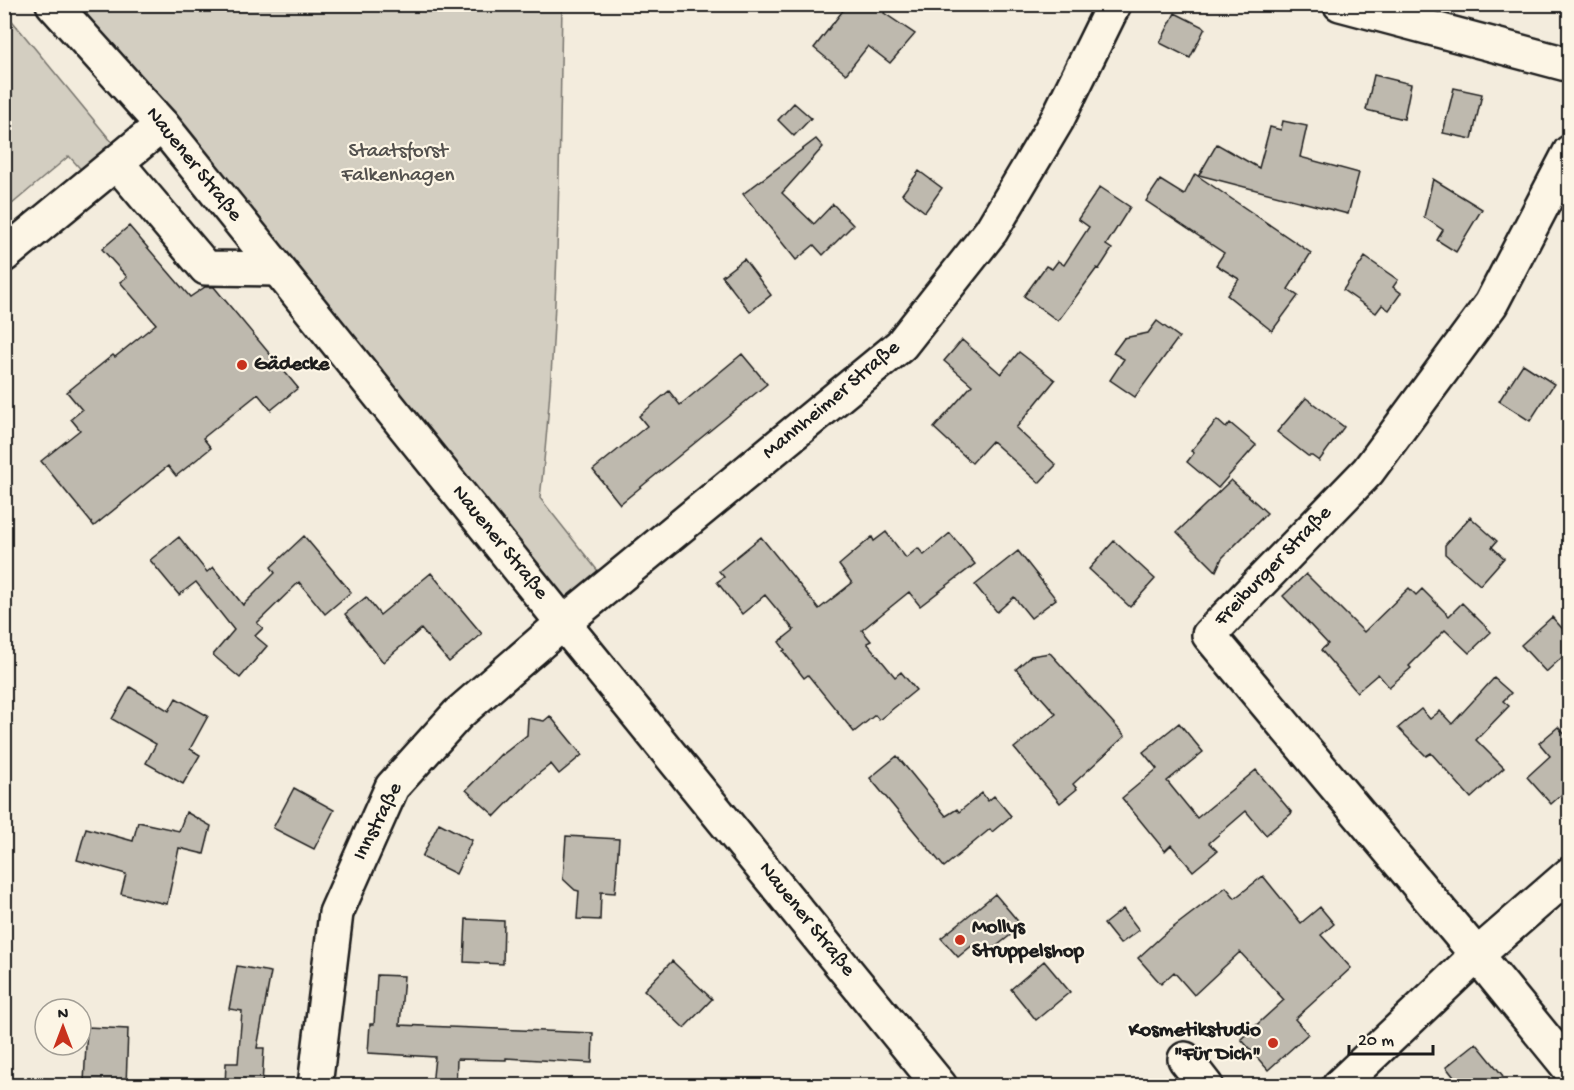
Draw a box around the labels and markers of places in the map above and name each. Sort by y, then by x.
place label: Gädecke [254,353,331,378]
marker: Gädecke [235,358,249,372]
place label: Mollys Struppelshop [972,916,1085,965]
marker: Mollys Struppelshop [953,933,967,947]
place label: Kosmetikstudio "Für Dich" [1128,1019,1261,1068]
marker: Kosmetikstudio "Für Dich" [1266,1036,1280,1050]

